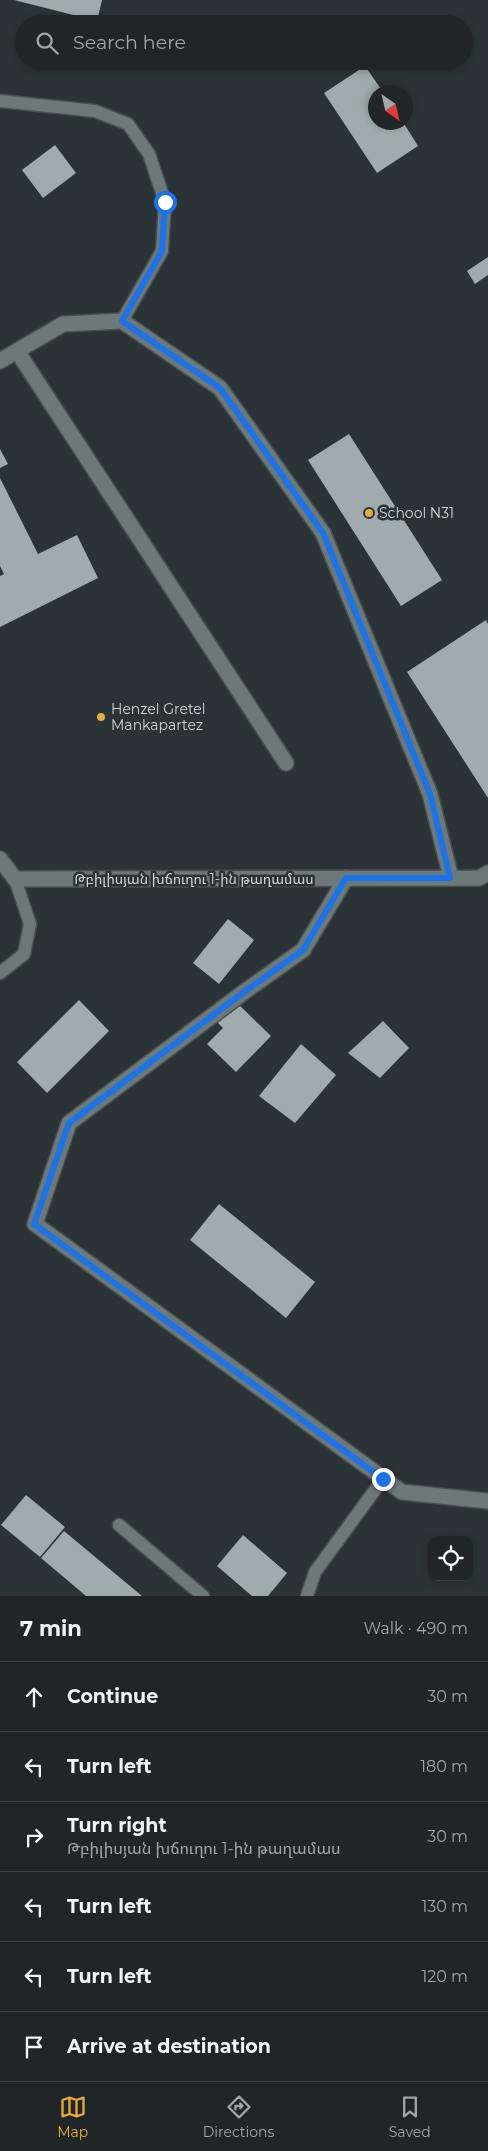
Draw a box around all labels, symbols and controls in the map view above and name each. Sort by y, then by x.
search box [15,15,473,70]
icon: search [33,29,61,57]
text: Search here [73,31,186,54]
north arrow [368,85,413,130]
route start [154,191,177,214]
place label: School N31 [379,504,454,522]
marker: School N31 [363,507,375,519]
place label: Henzel Gretel Mankapartez [111,700,206,734]
marker: Henzel Gretel Mankapartez [95,711,107,723]
street label: Թբիլիսյան խճուղու 1-ին թաղամաս [74,870,314,888]
route end [372,1468,395,1491]
map controls [428,1536,473,1581]
button: locate [428,1536,473,1581]
text: 7 min [20,1616,82,1641]
text: Walk · 490 m [363,1619,468,1638]
icon: ahead [20,1683,48,1711]
text: Continue [67,1685,158,1708]
text: 30 m [427,1687,468,1706]
icon: left [20,1753,48,1781]
text: Turn left [67,1755,152,1778]
text: 180 m [420,1757,468,1776]
text: Turn right [67,1814,167,1837]
icon: right [20,1823,48,1851]
text: 30 m [427,1827,468,1846]
text: Թբիլիսյան խճուղու 1-ին թաղամաս [67,1839,341,1858]
icon: left [20,1893,48,1921]
text: Turn left [67,1895,152,1918]
text: 130 m [421,1897,468,1916]
icon: left [20,1963,48,1991]
text: Turn left [67,1965,152,1988]
text: 120 m [421,1967,468,1986]
icon: arrive [20,2033,48,2061]
text: Arrive at destination [67,2035,271,2058]
tab: Map [57,2093,88,2141]
tab: Directions [203,2093,274,2141]
tab: Saved [389,2093,431,2141]

